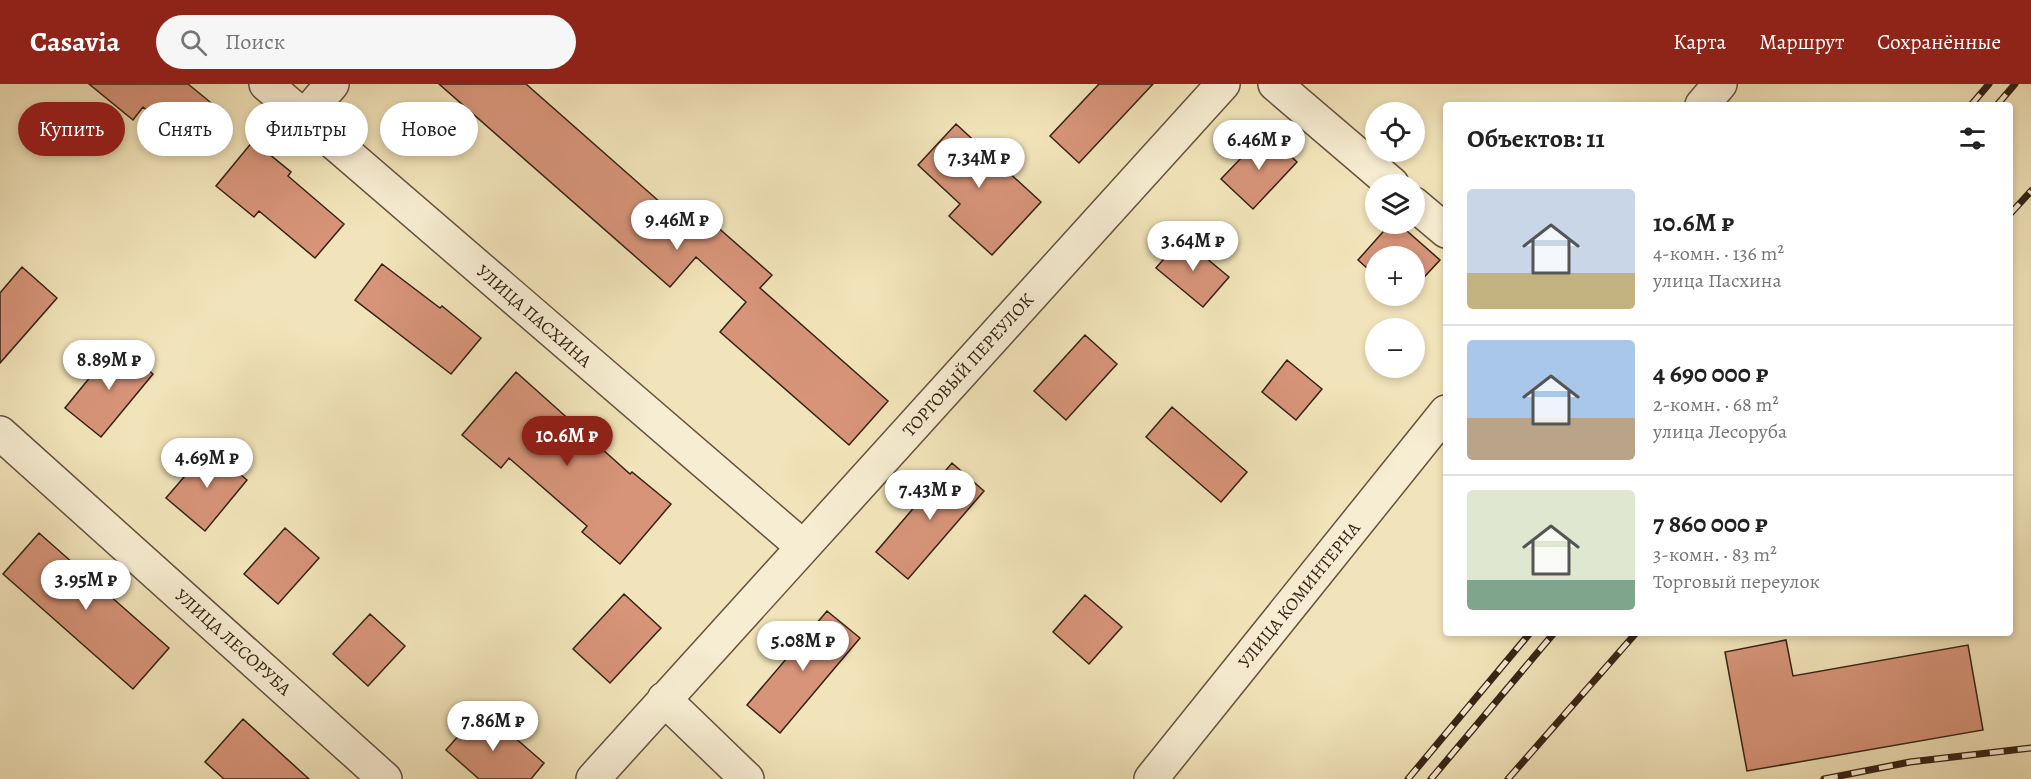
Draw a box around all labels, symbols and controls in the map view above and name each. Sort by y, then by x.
search box [156,15,576,69]
text: Casavia [30,23,120,61]
icon: search [177,26,210,59]
text: Поиск [225,27,285,57]
text: Карта [1673,28,1726,56]
text: Маршрут [1759,28,1844,56]
text: Сохранённые [1877,28,2001,56]
chip: Купить [18,102,125,156]
chip: Снять [137,102,233,156]
chip: Фильтры [245,102,368,156]
chip: Новое [380,102,478,156]
map controls [1365,102,1425,378]
button: locate [1365,102,1425,162]
pin: 6.46M ₽ [1204,120,1314,171]
text: Объектов: 11 [1467,121,1605,156]
icon: filters [1956,122,1989,155]
text: 6.46M ₽ [1227,126,1291,153]
pin: 7.34M ₽ [924,138,1034,189]
text: 7.34M ₽ [948,144,1010,171]
button: layers [1365,174,1425,234]
pin: 9.46M ₽ [622,200,732,251]
text: 10.6M ₽ [1653,205,1734,240]
text: 9.46M ₽ [645,206,709,233]
icon: home [1515,213,1587,285]
pin: 3.64M ₽ [1138,221,1248,272]
text: 3.64M ₽ [1161,227,1225,254]
text: 4-комн. · 136 m² [1653,240,1784,267]
button: + [1365,246,1425,306]
street label: УЛИЦА ПАСХИНА [471,259,597,373]
text: улица Пасхина [1653,267,1782,294]
street label: ТОРГОВЫЙ ПЕРЕУЛОК [897,288,1039,442]
button: − [1365,318,1425,378]
pin: 8.89M ₽ [54,340,164,391]
text: 8.89M ₽ [77,346,141,373]
text: 4 690 000 ₽ [1653,356,1769,391]
icon: home [1515,364,1587,436]
text: 2-комн. · 68 m² [1653,391,1779,418]
pin: 10.6M ₽ [512,416,622,467]
text: улица Лесоруба [1653,418,1787,445]
text: 10.6M ₽ [536,422,598,449]
pin: 4.69M ₽ [152,438,262,489]
text: 4.69M ₽ [175,444,239,471]
pin: 7.43M ₽ [875,470,985,521]
text: 7.43M ₽ [899,476,961,503]
text: 7 860 000 ₽ [1653,506,1768,541]
icon: home [1515,514,1587,586]
street label: УЛИЦА КОМИНТЕРНА [1232,516,1366,673]
text: 3-комн. · 83 m² [1653,541,1777,568]
pin: 3.95M ₽ [31,560,141,611]
text: 3.95M ₽ [55,566,117,593]
text: Торговый переулок [1653,568,1820,595]
street label: УЛИЦА ЛЕСОРУБА [170,583,297,701]
pin: 5.08M ₽ [748,621,858,672]
text: 5.08M ₽ [771,627,835,654]
pin: 7.86M ₽ [438,701,548,752]
text: 7.86M ₽ [461,707,525,734]

